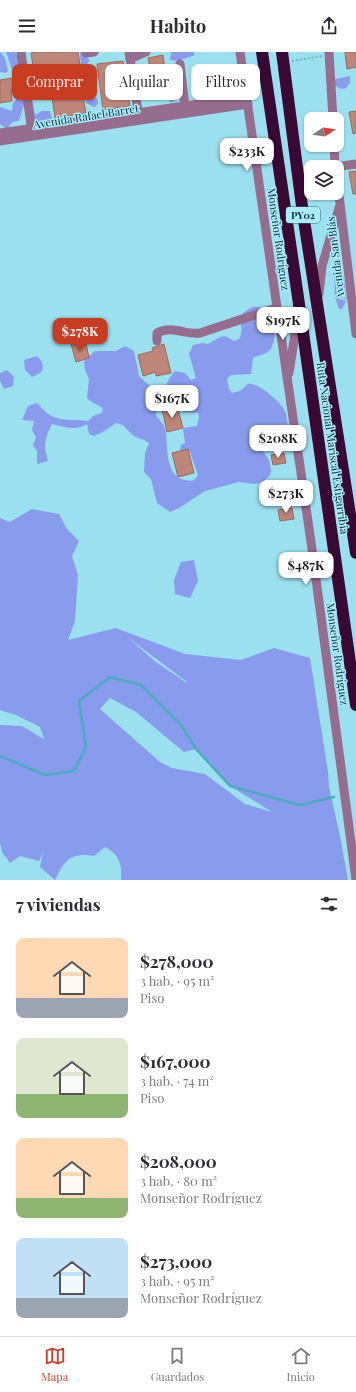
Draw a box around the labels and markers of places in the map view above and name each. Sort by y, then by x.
pin: $233K [219,138,275,172]
pin: $197K [255,307,311,341]
pin: $278K [52,318,108,352]
pin: $167K [144,385,200,419]
pin: $208K [250,425,306,459]
pin: $273K [258,480,314,514]
pin: $487K [278,552,334,586]

